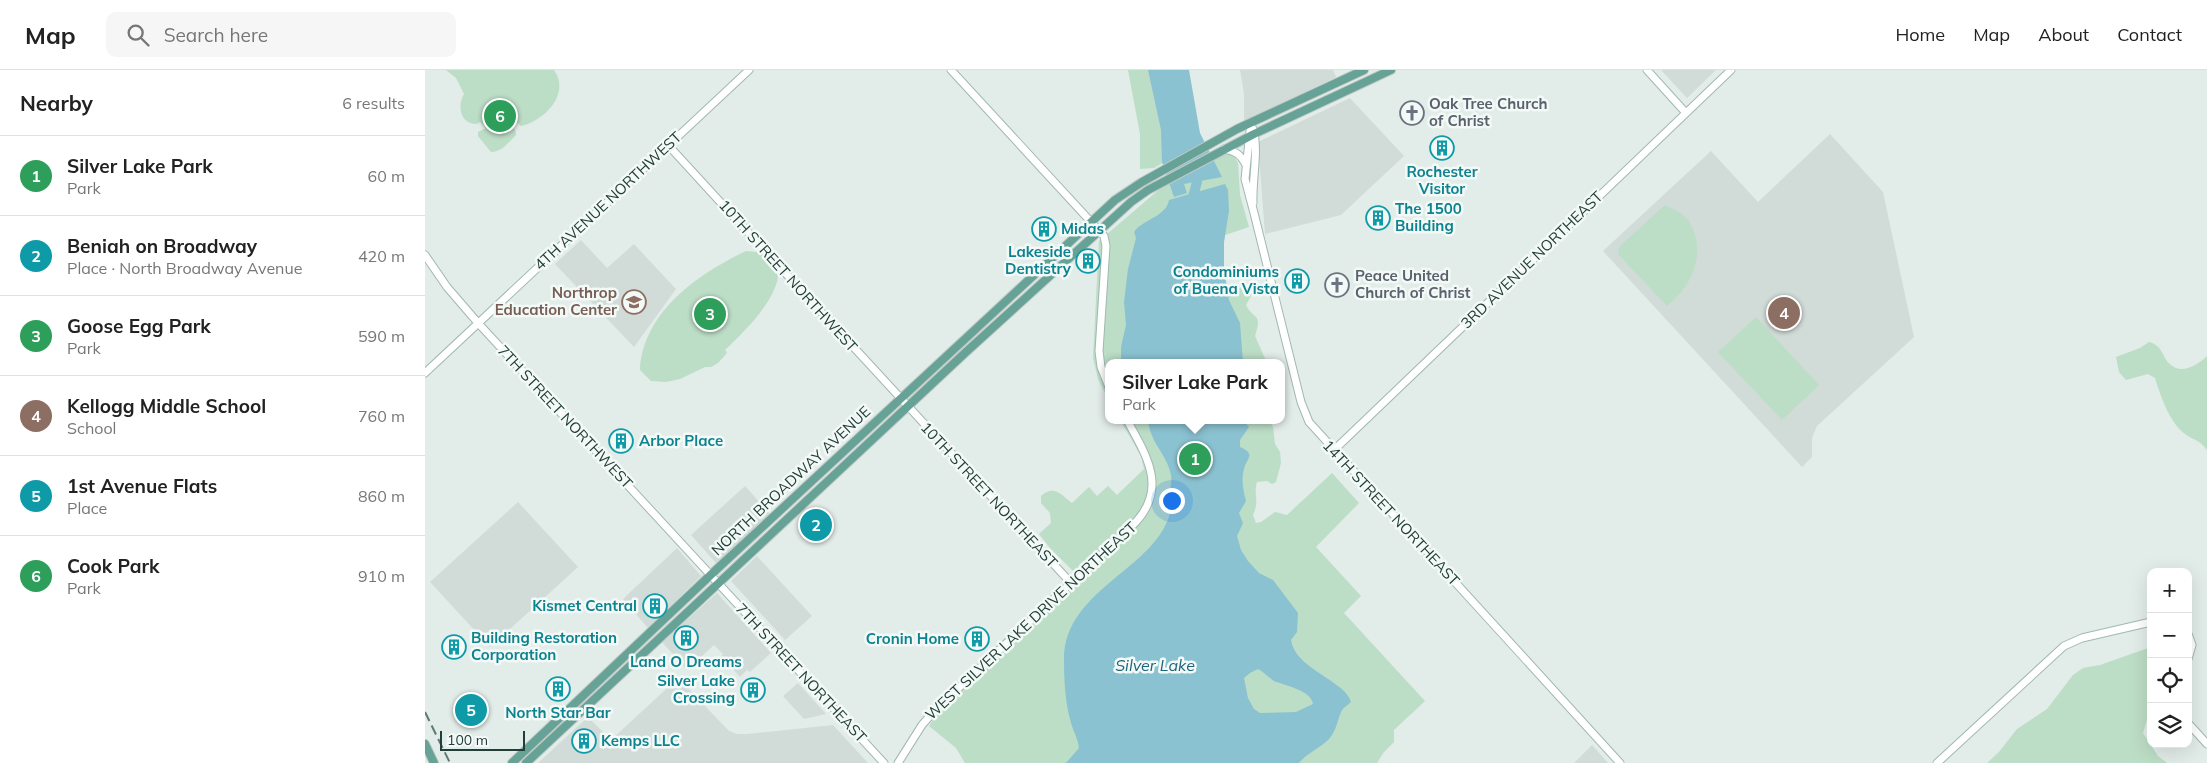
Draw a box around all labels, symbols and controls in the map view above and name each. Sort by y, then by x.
search box [106,12,456,57]
text: Map [25,20,76,50]
icon: search [124,21,152,49]
text: Search here [164,23,268,47]
text: Home [1895,23,1945,46]
text: Map [1973,23,2010,46]
text: About [2038,23,2089,46]
text: Contact [2117,23,2182,46]
text: Nearby [20,90,93,116]
text: 6 results [342,93,405,113]
place label: Oak Tree Church of Christ [1429,94,1548,130]
pin: 6 [484,97,516,135]
church icon: Oak Tree Church of Christ [1399,100,1425,126]
street label: 4TH AVENUE NORTHWEST [530,127,685,274]
building icon: Rochester Visitor [1429,135,1455,161]
text: Silver Lake Park [67,154,213,178]
place label: Rochester Visitor [1406,162,1478,198]
text: 1 [31,166,41,186]
text: 60 m [368,166,405,186]
text: Park [67,178,101,198]
street label: 3RD AVENUE NORTHEAST [1457,187,1607,332]
street label: 10TH STREET NORTHWEST [715,196,862,356]
place label: The 1500 Building [1395,199,1462,235]
building icon: The 1500 Building [1365,205,1391,231]
building icon: Midas [1031,216,1057,242]
place label: Midas [1061,219,1104,238]
text: Beniah on Broadway [67,234,257,258]
place label: Lakeside Dentistry [1005,242,1072,278]
text: 2 [31,246,41,266]
text: 420 m [358,246,405,266]
building icon: Lakeside Dentistry [1075,248,1101,274]
text: Place · North Broadway Avenue [67,258,302,278]
place label: Condominiums of Buena Vista [1173,262,1279,298]
place label: Peace United Church of Christ [1355,266,1471,302]
building icon: Condominiums of Buena Vista [1284,268,1310,294]
church icon: Peace United Church of Christ [1324,272,1350,298]
place label: Northrop Education Center [495,283,617,319]
school or university icon: Northrop Education Center [621,289,647,315]
pin: 4 [1768,294,1800,332]
pin: 3 [694,295,726,333]
text: Goose Egg Park [67,314,211,338]
text: 3 [31,326,41,346]
text: 590 m [358,326,405,346]
text: Park [67,338,101,358]
street label: 7TH STREET NORTHWEST [494,341,637,492]
popup [1105,359,1285,424]
text: Silver Lake Park [1122,370,1268,394]
text: Kellogg Middle School [67,394,266,418]
text: Park [1122,394,1156,414]
street label: NORTH BROADWAY AVENUE [707,402,874,559]
text: 4 [31,406,41,426]
text: 760 m [358,406,405,426]
text: School [67,418,116,438]
street label: 10TH STREET NORTHEAST [917,418,1062,572]
building icon: Arbor Place [608,428,634,454]
place label: Arbor Place [639,431,723,450]
street label: 14TH STREET NORTHEAST [1319,436,1464,590]
pin: 1 [1179,440,1211,478]
text: 1st Avenue Flats [67,474,217,498]
text: 5 [31,486,41,506]
text: 860 m [358,486,405,506]
your location [1159,488,1185,514]
text: Place [67,498,107,518]
pin: 2 [800,506,832,544]
street label: WEST SILVER LAKE DRIVE NORTHEAST [921,518,1140,724]
text: Cook Park [67,554,160,578]
text: 6 [31,566,41,586]
text: 910 m [358,566,405,586]
map controls [2147,568,2192,748]
button: + [2147,568,2192,613]
text: Park [67,578,101,598]
building icon: Kismet Central [642,593,668,619]
place label: Kismet Central [532,596,637,615]
street label: 7TH STREET NORTHEAST [732,599,871,746]
button: − [2147,613,2192,658]
building icon: Land O Dreams [673,625,699,651]
building icon: Cronin Home [964,626,990,652]
place label: Building Restoration Corporation [471,628,617,664]
place label: Cronin Home [866,629,959,648]
building icon: Building Restoration Corporation [441,634,467,660]
place label: Land O Dreams [630,652,742,671]
water label: Silver Lake [1115,655,1195,675]
button: locate [2147,658,2192,703]
place label: Silver Lake Crossing [657,671,735,707]
building icon: North Star Bar [545,676,571,702]
building icon: Silver Lake Crossing [740,677,766,703]
pin: 5 [455,691,487,729]
place label: North Star Bar [505,703,611,722]
button: layers [2147,703,2192,748]
scale bar [440,728,525,751]
building icon: Kemps LLC [571,728,597,754]
text: 100 m [447,731,488,749]
place label: Kemps LLC [601,731,680,750]

